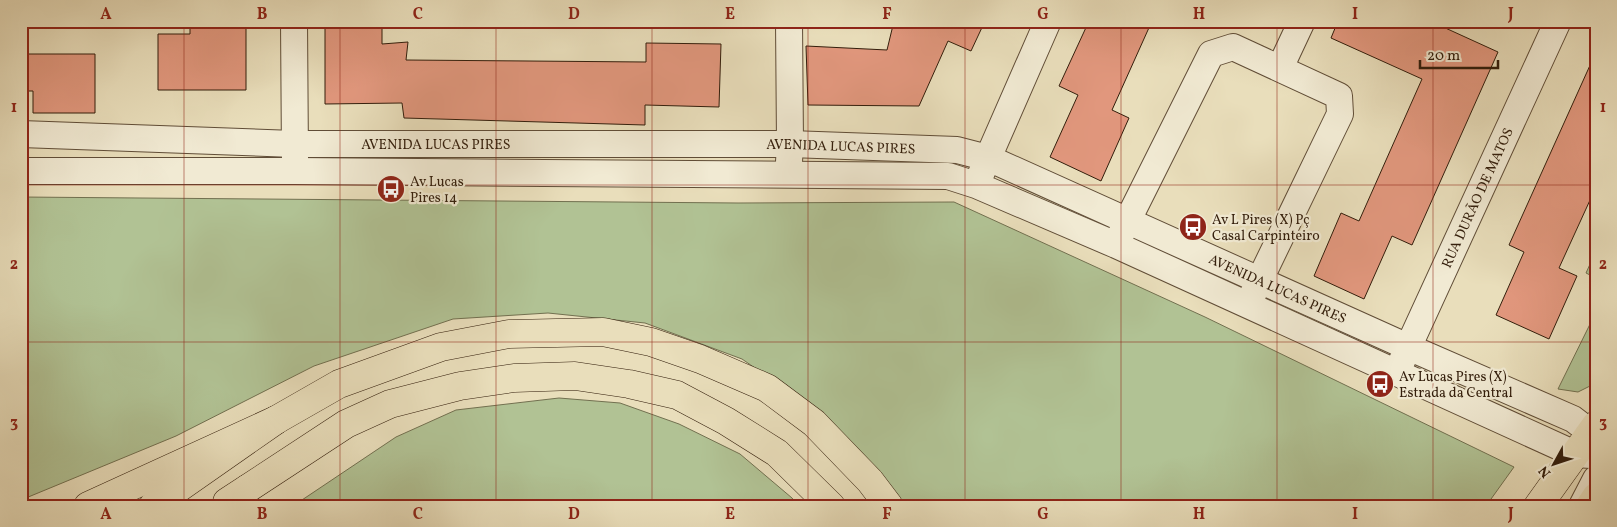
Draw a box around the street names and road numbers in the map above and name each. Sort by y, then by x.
street label: RUA DURÃO DE MATOS [1438,125,1519,271]
street label: AVENIDA LUCAS PIRES [361,136,510,155]
street label: AVENIDA LUCAS PIRES [766,136,916,159]
street label: AVENIDA LUCAS PIRES [1205,250,1349,329]

